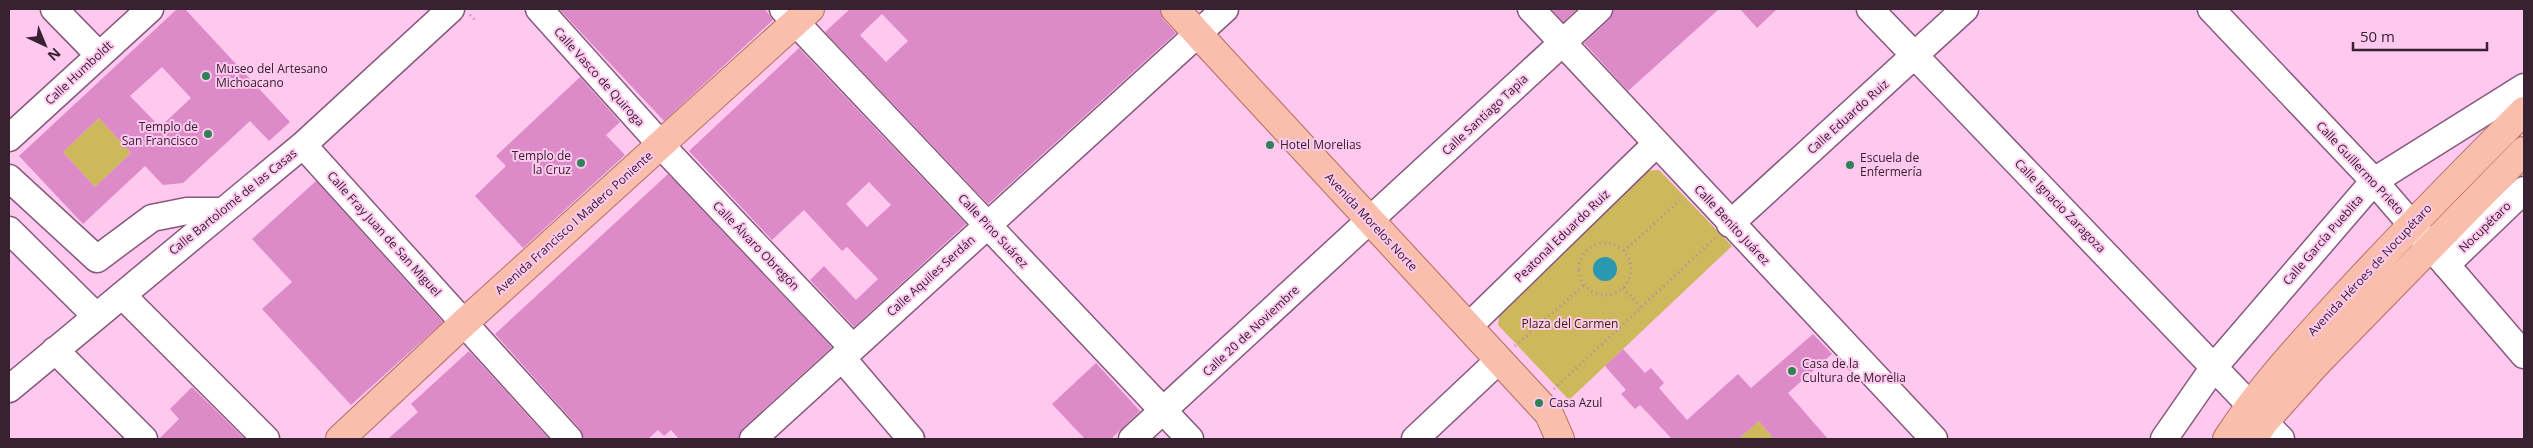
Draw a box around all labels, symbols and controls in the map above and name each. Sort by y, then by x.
north arrow [20,20,70,70]
scale bar [2353,20,2487,52]
street label: Calle Vasco de Quiroga [550,23,649,130]
text: 50 m [2360,26,2395,46]
street label: Calle Humboldt [41,37,116,108]
text: N [44,44,65,66]
place label: Museo del Artesano Michoacano [216,60,328,91]
marker: Museo del Artesano Michoacano [200,70,212,82]
street label: Calle Santiago Tapia [1438,70,1531,159]
street label: Calle Eduardo Ruiz [1803,75,1892,158]
street label: Calle Guillermo Prieto [2313,117,2408,218]
place label: Templo de San Francisco [122,118,198,149]
marker: Templo de San Francisco [202,128,214,140]
place label: Hotel Morelias [1280,136,1362,153]
marker: Hotel Morelias [1264,139,1276,151]
street label: Calle Bartolomé de las Casas [165,144,301,259]
street label: Avenida Francisco I Madero Poniente [491,147,656,298]
place label: Templo de la Cruz [512,147,571,178]
place label: Escuela de Enfermería [1860,149,1922,180]
street label: Calle Ignacio Zaragoza [2011,155,2110,256]
marker: Templo de la Cruz [575,157,587,169]
marker: Escuela de Enfermería [1844,159,1856,171]
street label: Calle Fray Juan de San Miguel [323,167,445,300]
street label: Avenida Morelos Norte [1321,169,1422,275]
street label: Calle Benito Juárez [1691,181,1774,269]
street label: Peatonal Eduardo Ruiz [1510,185,1613,286]
street label: Calle Pino Suárez [954,190,1033,272]
street label: Calle García Pueblita [2279,191,2367,289]
street label: Calle Álvaro Obregón [709,197,803,294]
street label: Nocupétaro [2455,197,2514,256]
street label: Avenida Héroes de Nocupétaro [2304,200,2435,339]
street label: Calle Aquiles Serdán [883,231,979,320]
street label: Calle 20 de Noviembre [1199,281,1303,380]
park label: Plaza del Carmen [1522,315,1618,332]
place label: Casa de la Cultura de Morelia [1802,355,1906,386]
marker: Casa de la Cultura de Morelia [1786,365,1798,377]
place label: Casa Azul [1549,394,1602,411]
marker: Casa Azul [1533,397,1545,409]

